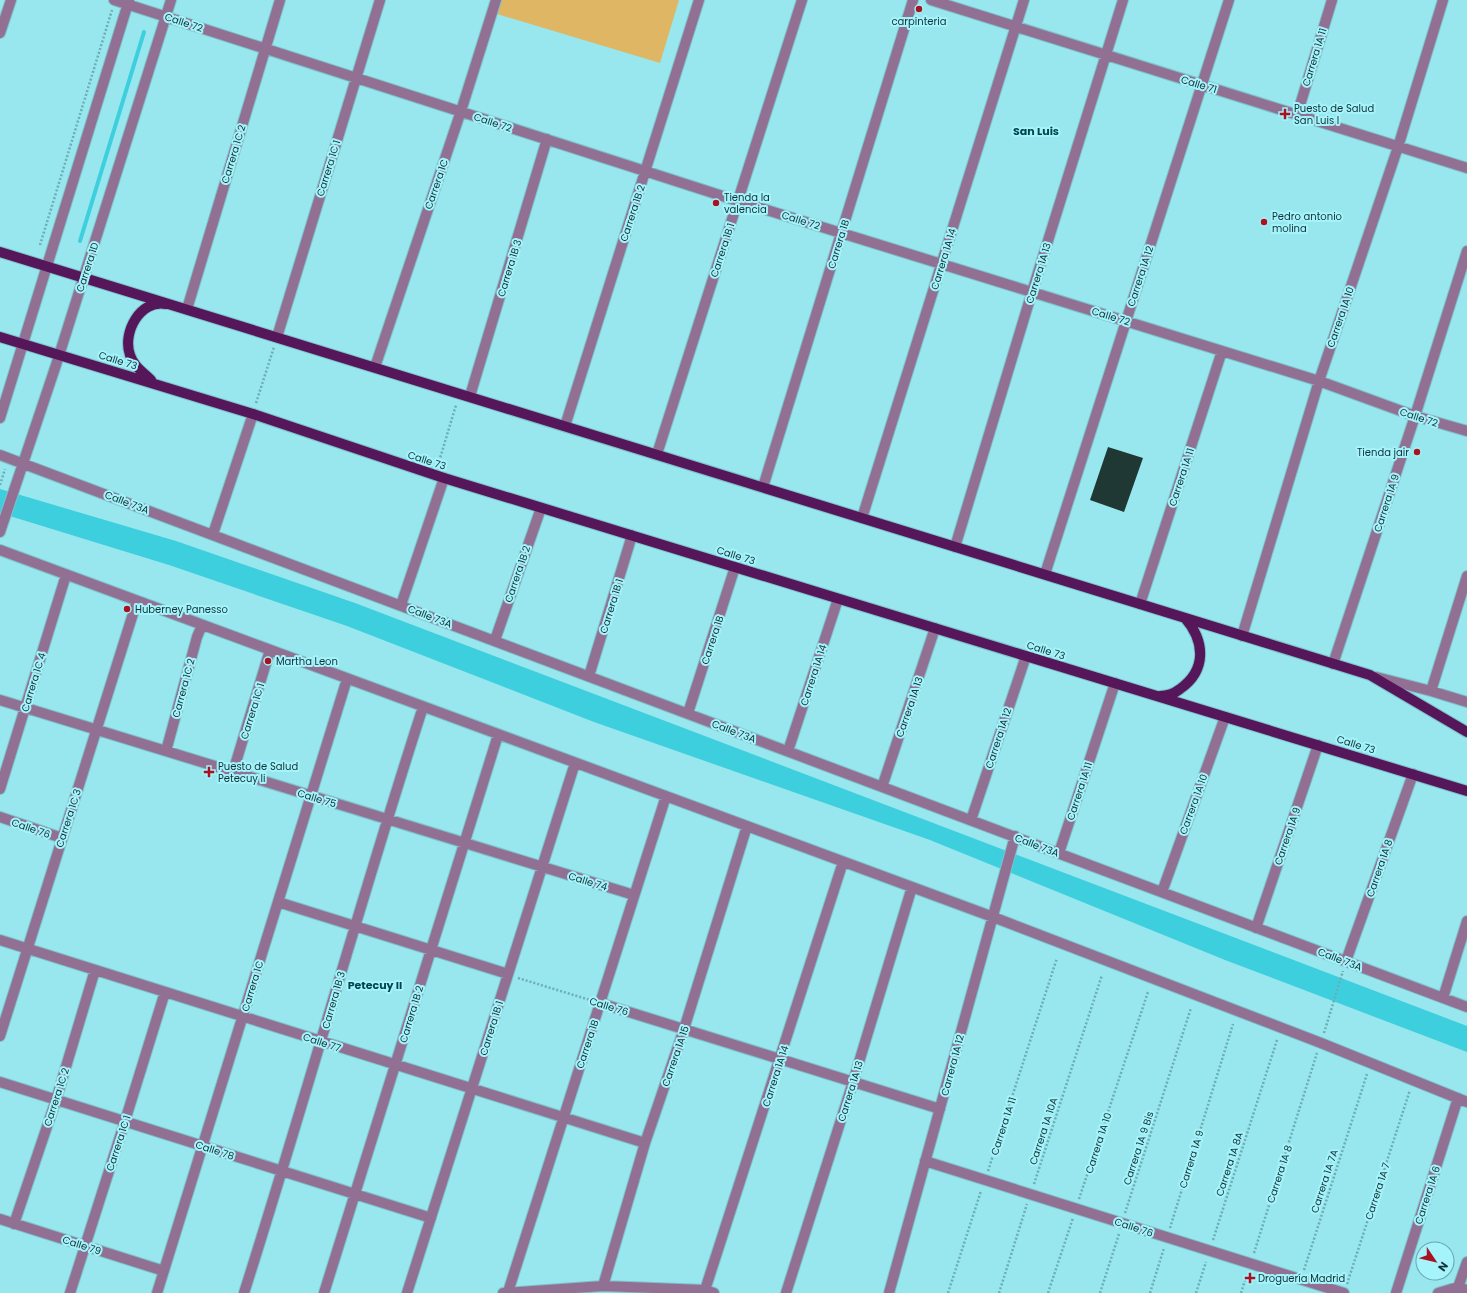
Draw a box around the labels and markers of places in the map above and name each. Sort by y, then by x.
marker: carpinteria [914,4,924,14]
place label: carpinteria [892,14,946,29]
place label: Puesto de Salud San Luis I [1294,101,1374,128]
marker: Puesto de Salud San Luis I [1279,108,1291,120]
place label: Tienda la valencia [724,190,770,217]
marker: Tienda la valencia [711,198,721,208]
place label: Pedro antonio molina [1272,209,1342,236]
marker: Pedro antonio molina [1259,217,1269,227]
place label: Tienda jair [1357,445,1409,460]
marker: Tienda jair [1412,447,1422,457]
place label: Huberney Panesso [135,602,228,617]
marker: Huberney Panesso [122,604,132,614]
place label: Martha Leon [276,654,338,669]
marker: Martha Leon [263,656,273,666]
place label: Puesto de Salud Petecuy Ii [218,759,298,786]
marker: Puesto de Salud Petecuy Ii [203,766,215,778]
place label: Droguería Madrid [1258,1271,1345,1286]
marker: Droguería Madrid [1245,1273,1255,1283]

